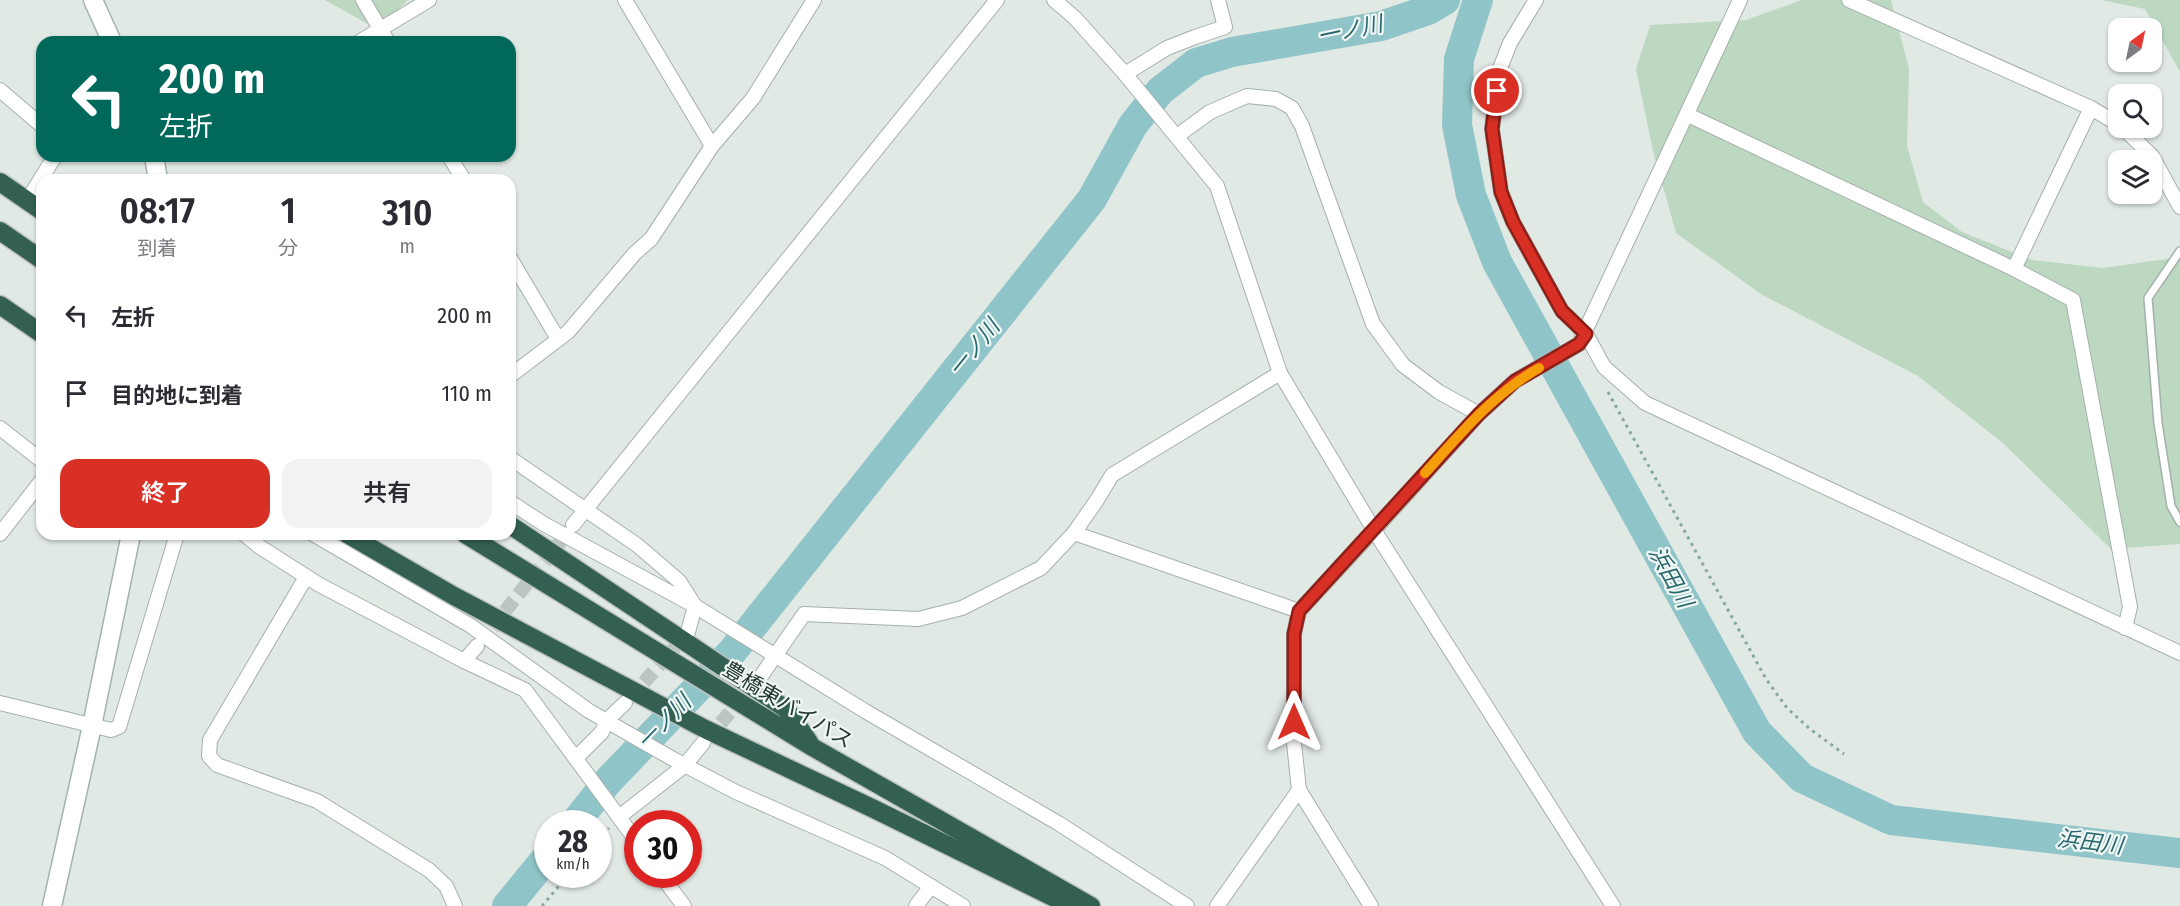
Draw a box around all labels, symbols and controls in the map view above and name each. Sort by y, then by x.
water label: 一ノ川 [1315,10,1387,50]
north arrow [2108,18,2162,72]
map controls [2108,18,2162,204]
text: 200 m [159,54,265,104]
icon: left [60,60,138,138]
pin [1471,65,1522,116]
icon: arrive [1480,74,1513,107]
button: search [2108,84,2162,138]
text: 左折 [159,111,213,143]
button: layers [2108,150,2162,204]
text: 08:17 [120,189,195,233]
text: 1 [281,189,296,233]
text: 310 [382,191,432,235]
text: m [399,234,415,258]
text: 到着 [137,236,177,260]
text: 分 [278,236,298,260]
icon: left [60,299,93,332]
text: 200 m [437,302,492,329]
text: 左折 [111,304,155,331]
water label: 一ノ川 [943,312,1007,382]
icon: arrive [60,377,93,410]
text: 110 m [442,380,492,407]
text: 目的地に到着 [111,382,243,409]
button: 終了 [60,459,270,528]
button: 共有 [282,459,492,528]
water label: 浜田川 [1643,542,1700,614]
street label: 豊橋東バイパス [718,656,858,754]
water label: 一ノ川 [631,687,698,755]
position arrow [1262,690,1326,754]
speed limit sign: 30 [624,810,702,888]
text: 28 [558,824,588,860]
water label: 浜田川 [2056,825,2126,860]
text: km/h [556,855,590,873]

